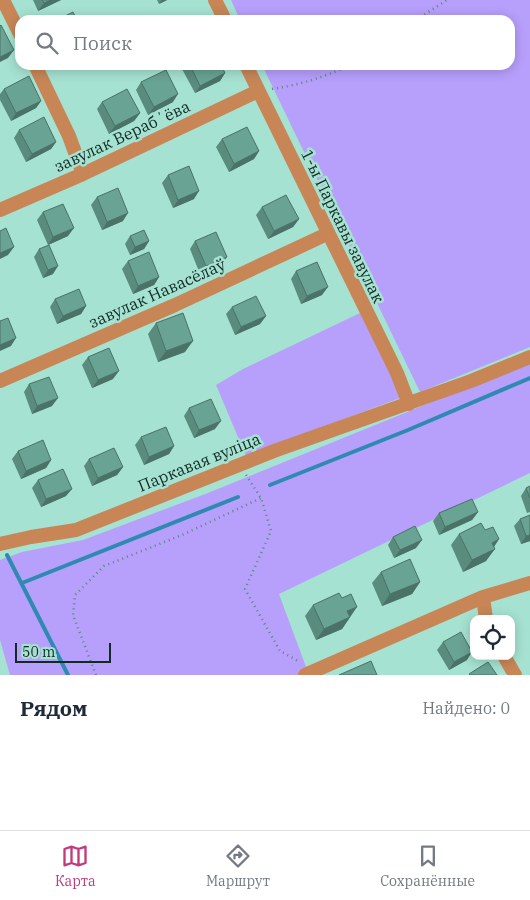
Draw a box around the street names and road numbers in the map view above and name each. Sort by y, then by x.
street label: завулак Верабʼёва [51,96,193,176]
street label: 1-ы Паркавы завулак [297,146,389,307]
street label: завулак Навасёлаў [86,254,229,332]
street label: Паркавая вуліца [135,428,263,496]

